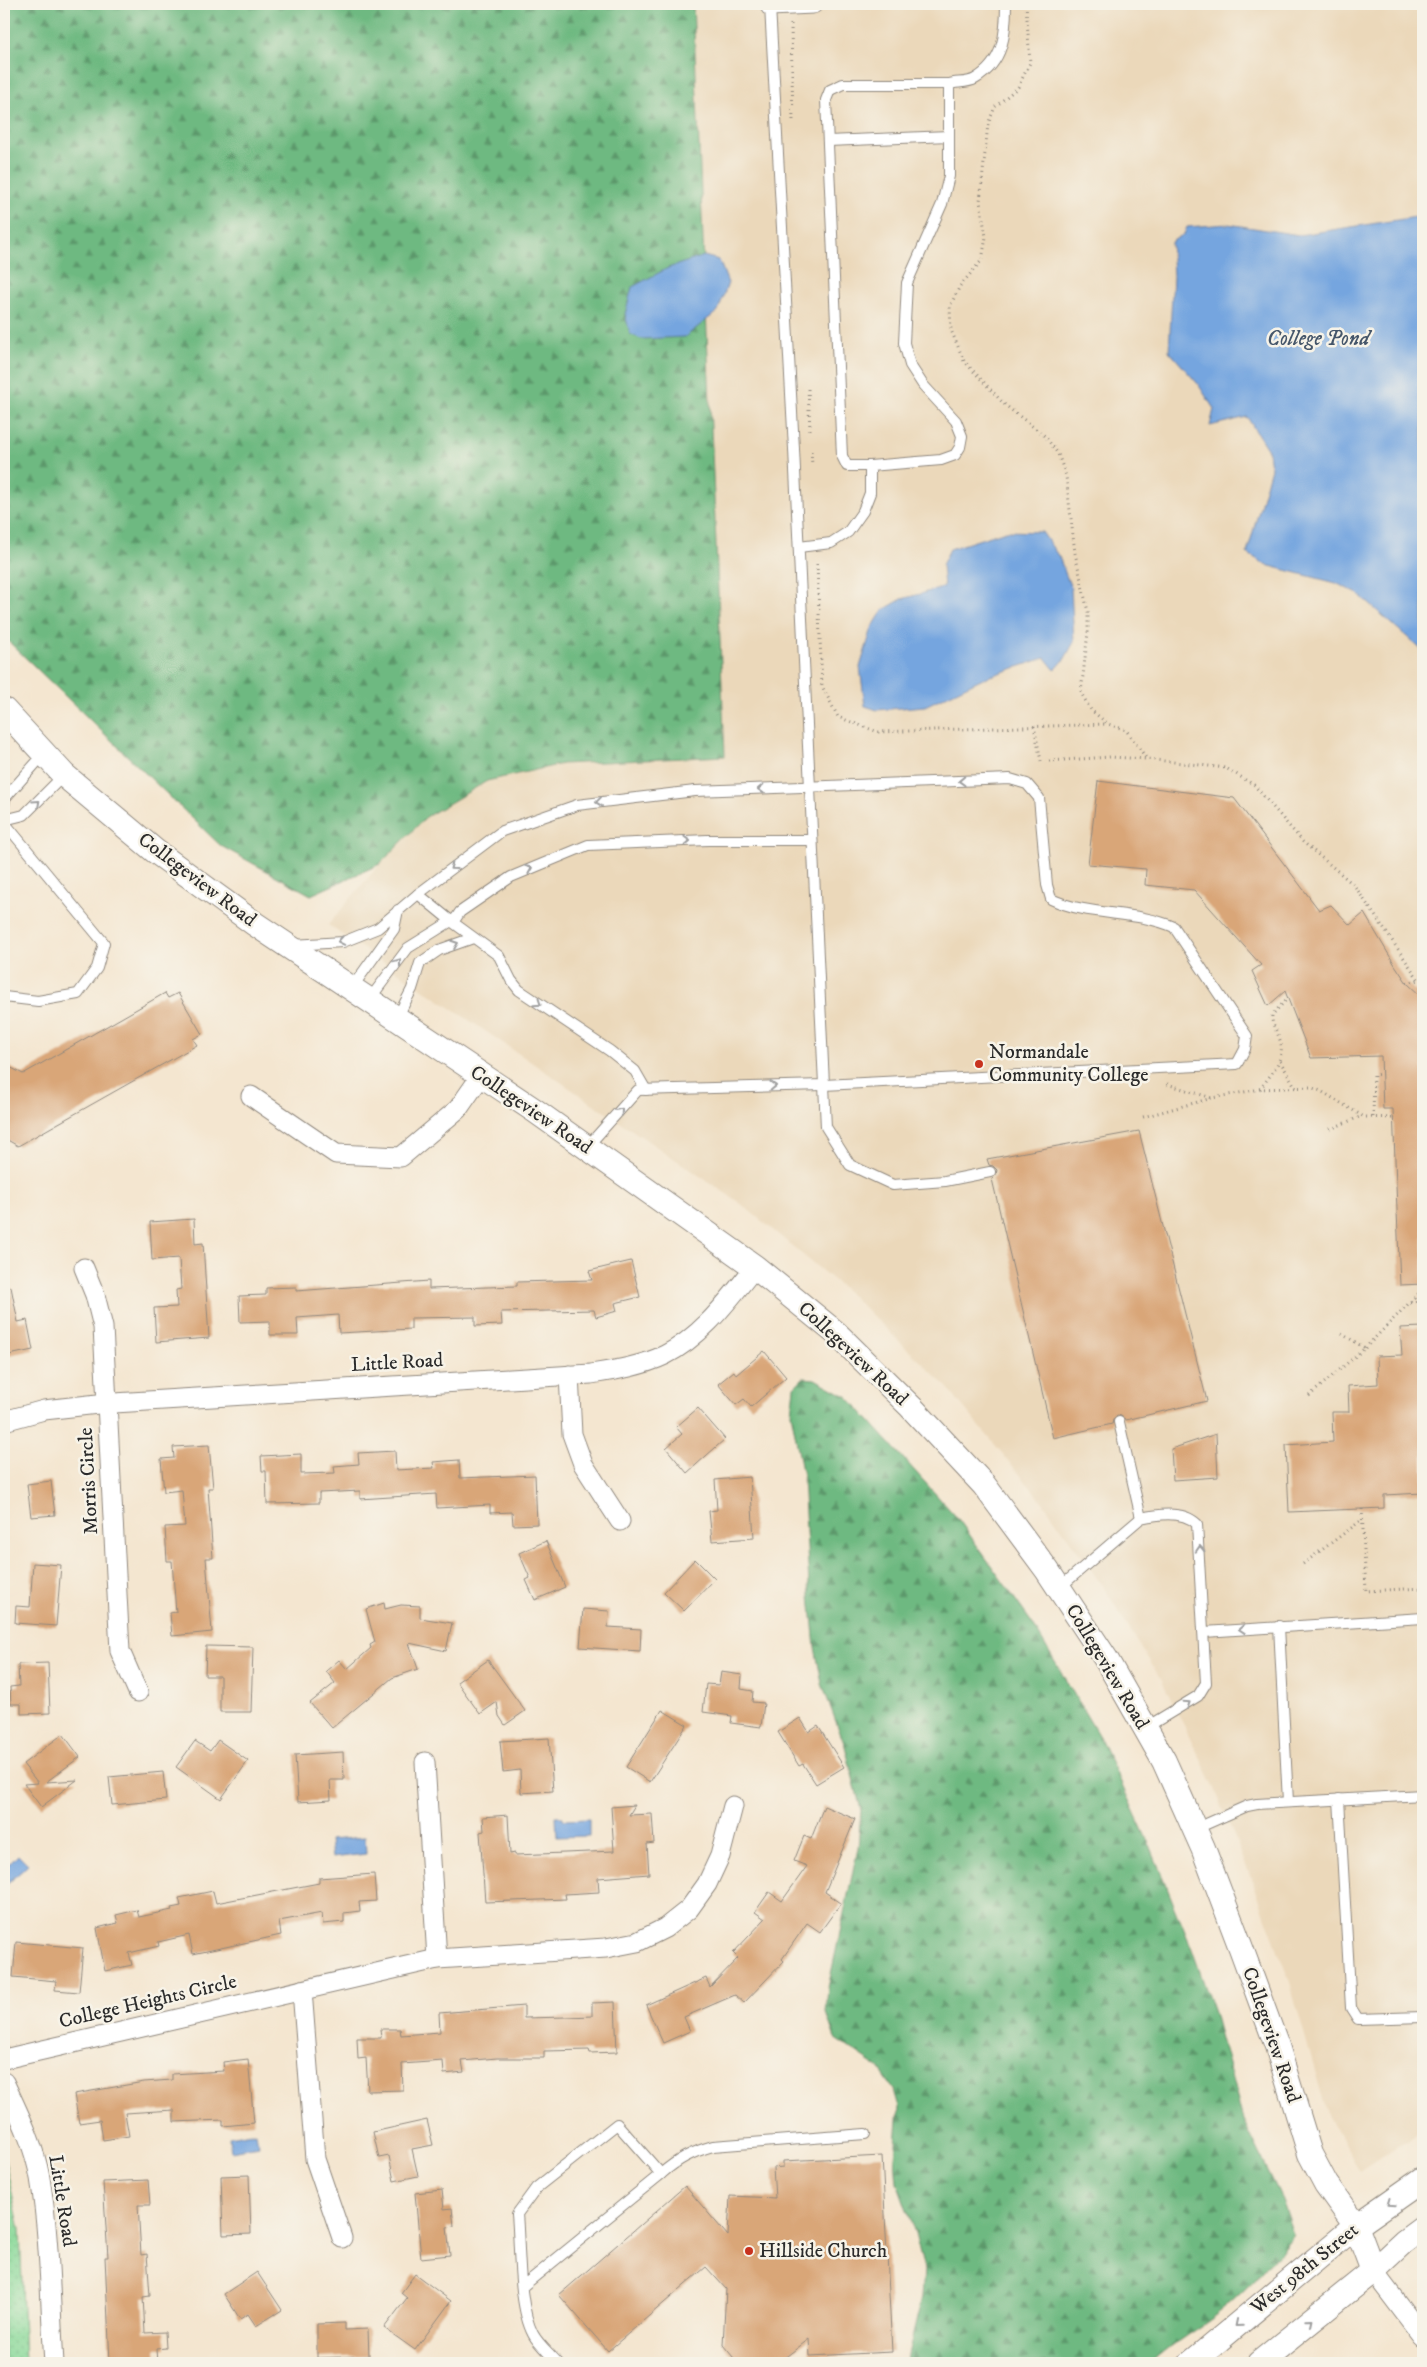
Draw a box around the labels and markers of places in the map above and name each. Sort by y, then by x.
place label: Normandale Community College [989,1040,1149,1088]
marker: Normandale Community College [973,1058,985,1070]
place label: Hillside Church [759,2239,888,2264]
marker: Hillside Church [743,2245,755,2257]

